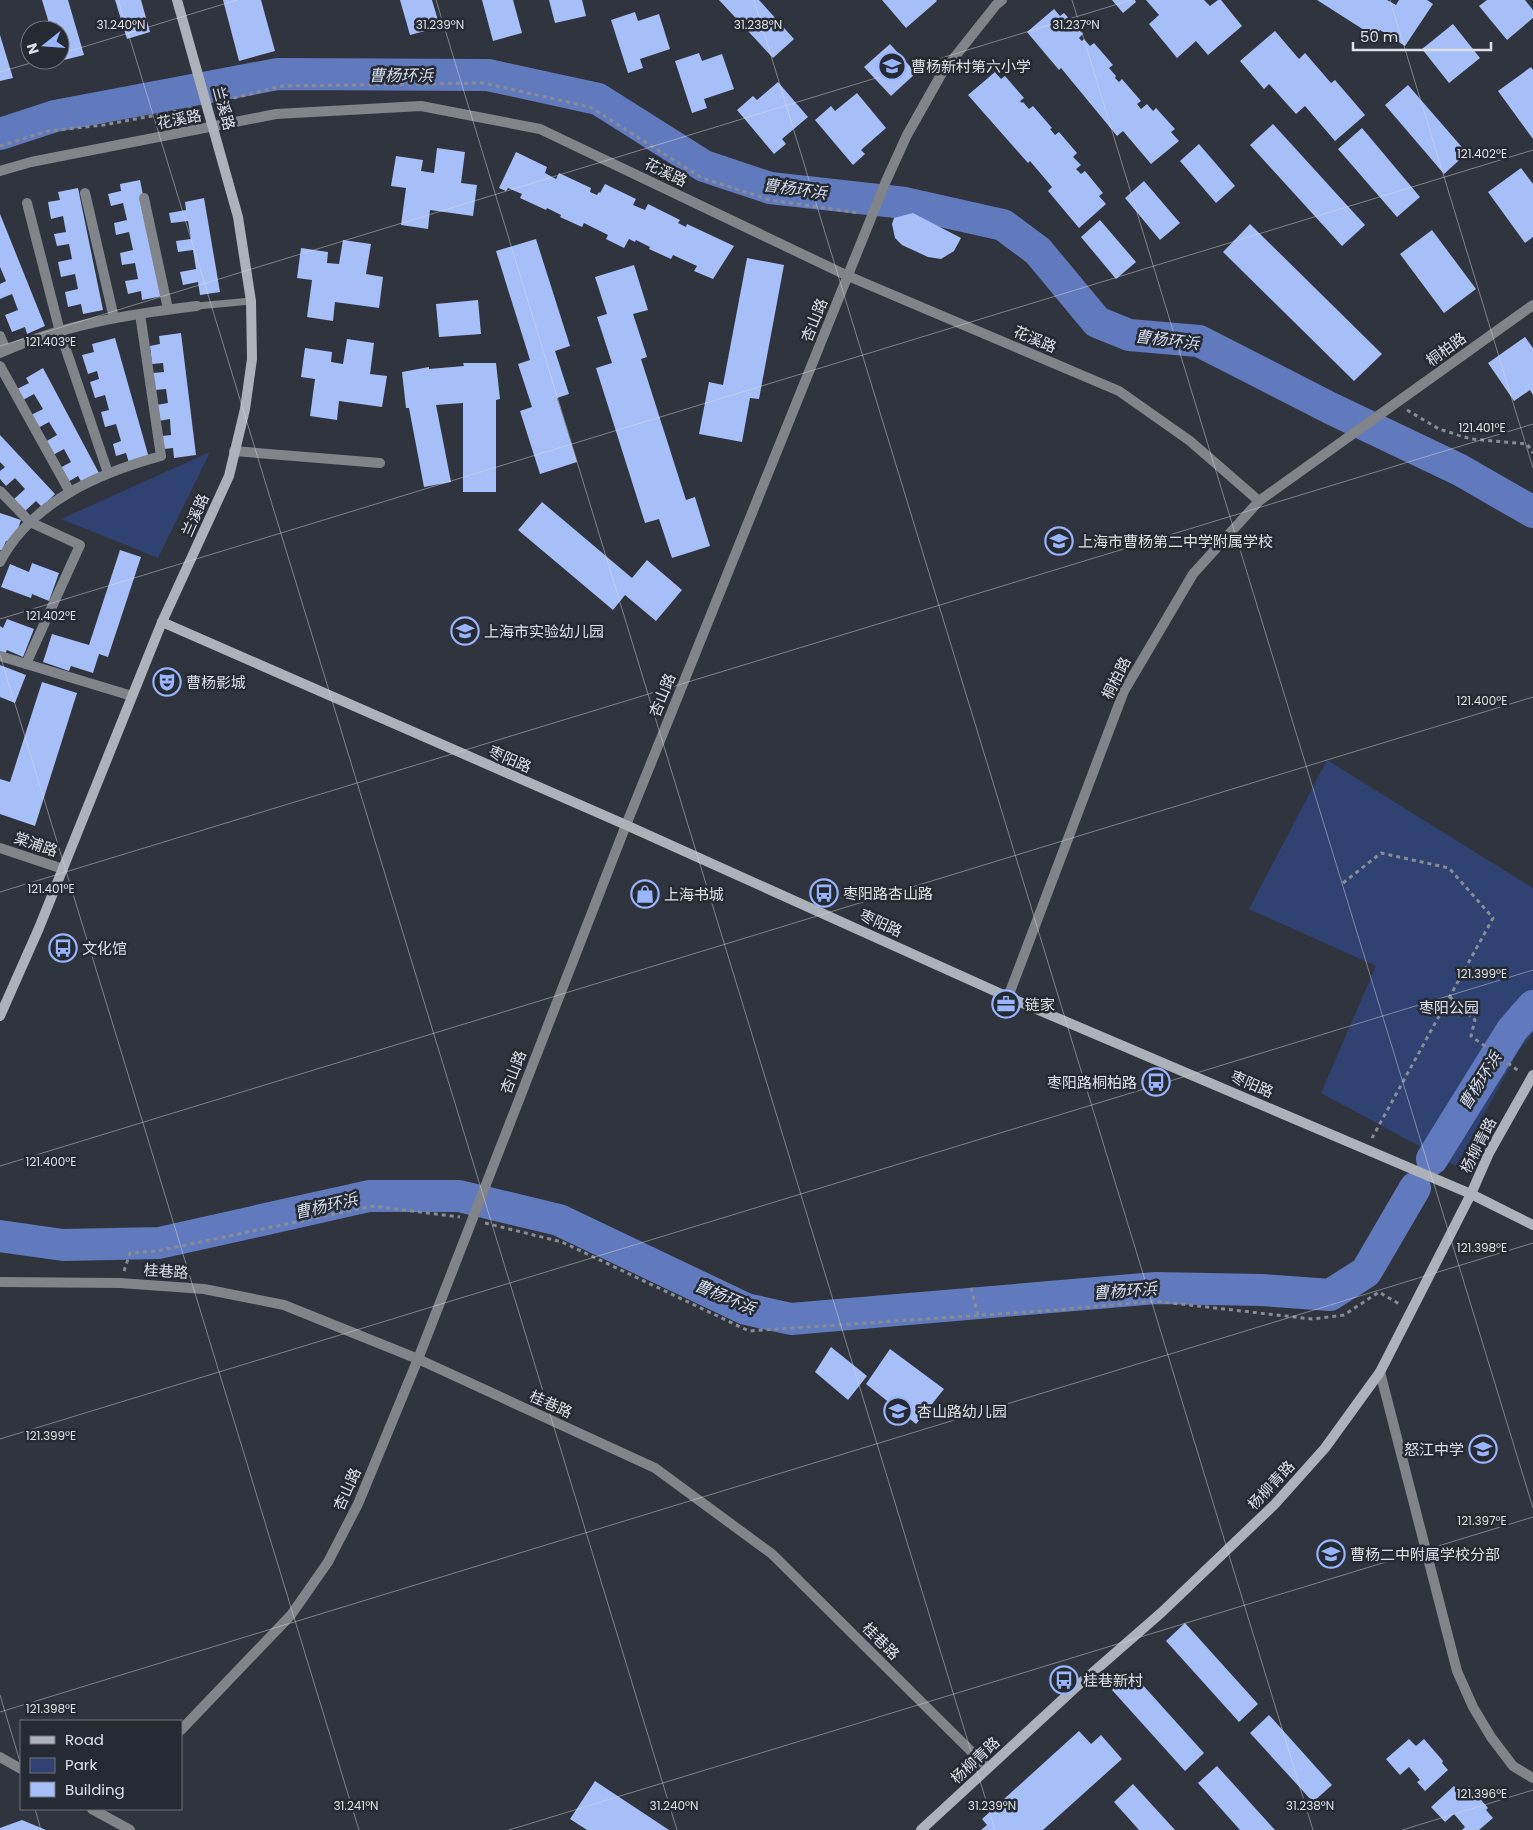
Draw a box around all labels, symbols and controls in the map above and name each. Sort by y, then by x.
text: 31.240°N [97,16,145,33]
text: 31.239°N [416,16,464,33]
text: 31.238°N [734,16,782,33]
text: 31.237°N [1052,16,1100,33]
north arrow [20,20,70,70]
scale bar [1353,20,1490,52]
text: 50 m [1360,26,1398,47]
text: N [21,41,44,57]
school or university icon: 曹杨新村第六小学 [877,51,907,81]
place label: 曹杨新村第六小学 [911,56,1031,77]
water label: 曹杨环浜 [369,64,435,87]
street label: 兰溪路 [208,84,240,132]
street label: 花溪路 [155,104,203,134]
text: 121.402°E [1457,145,1507,162]
street label: 花溪路 [641,153,691,191]
water label: 曹杨环浜 [762,173,830,205]
street label: 杏山路 [796,295,832,345]
street label: 花溪路 [1010,321,1060,357]
water label: 曹杨环浜 [1134,325,1202,356]
street label: 桐柏路 [1422,327,1470,371]
text: 121.403°E [26,333,76,350]
text: 121.401°E [1458,419,1506,436]
street label: 兰溪路 [176,490,214,540]
school or university icon: 上海市曹杨第二中学附属学校 [1044,526,1074,556]
place label: 上海市曹杨第二中学附属学校 [1078,531,1273,552]
text: 121.402°E [26,607,76,624]
school or university icon: 上海市实验幼儿园 [450,616,480,646]
place label: 上海市实验幼儿园 [484,621,604,642]
street label: 桐柏路 [1096,653,1136,703]
theatre icon: 曹杨影城 [152,667,182,697]
street label: 杏山路 [644,670,680,720]
place label: 曹杨影城 [186,672,246,693]
text: 121.400°E [1457,692,1507,709]
street label: 枣阳路 [485,741,535,777]
street label: 棠浦路 [11,827,61,861]
bus stop icon: 枣阳路杏山路 [809,878,839,908]
shop icon: 上海书城 [630,879,660,909]
text: 121.401°E [27,880,75,897]
place label: 枣阳路杏山路 [843,883,933,904]
place label: 上海书城 [664,884,724,905]
street label: 枣阳路 [856,904,906,942]
bus stop icon: 文化馆 [48,933,78,963]
place label: 文化馆 [82,938,127,959]
text: 121.399°E [1457,965,1507,982]
office icon: 链家 [991,989,1021,1019]
place label: 链家 [1025,994,1055,1015]
park label: 枣阳公园 [1419,997,1479,1018]
water label: 曹杨环浜 [1453,1046,1508,1114]
street label: 杏山路 [495,1047,531,1097]
street label: 枣阳路 [1227,1066,1277,1102]
bus stop icon: 枣阳路桐柏路 [1141,1067,1171,1097]
place label: 枣阳路桐柏路 [1047,1072,1137,1093]
street label: 杨柳青路 [1455,1113,1501,1177]
text: 121.400°E [26,1153,76,1170]
water label: 曹杨环浜 [292,1187,362,1224]
text: 121.398°E [1457,1239,1507,1256]
street label: 桂巷路 [143,1259,189,1283]
water label: 曹杨环浜 [691,1274,761,1321]
water label: 曹杨环浜 [1092,1277,1160,1305]
street label: 桂巷路 [526,1385,576,1423]
school or university icon: 杏山路幼儿园 [883,1396,913,1426]
place label: 杏山路幼儿园 [917,1401,1007,1422]
text: 121.399°E [26,1427,76,1444]
school or university icon: 怒江中学 [1468,1434,1498,1464]
place label: 怒江中学 [1404,1439,1464,1460]
street label: 杨柳青路 [1243,1456,1299,1514]
street label: 杏山路 [328,1464,366,1514]
text: 121.397°E [1457,1512,1507,1529]
school or university icon: 曹杨二中附属学校分部 [1316,1539,1346,1569]
place label: 曹杨二中附属学校分部 [1350,1544,1500,1565]
street label: 桂巷路 [858,1618,904,1664]
bus stop icon: 桂巷新村 [1049,1665,1079,1695]
place label: 桂巷新村 [1083,1670,1143,1691]
text: 121.398°E [26,1700,76,1717]
legend [20,1720,182,1810]
text: Road [65,1729,104,1750]
street label: 杨柳青路 [946,1732,1004,1788]
text: Park [65,1754,97,1775]
text: Building [65,1779,125,1800]
text: 121.396°E [1457,1785,1507,1802]
text: 31.241°N [333,1797,379,1814]
text: 31.240°N [650,1797,698,1814]
text: 31.239°N [968,1797,1016,1814]
text: 31.238°N [1286,1797,1334,1814]

